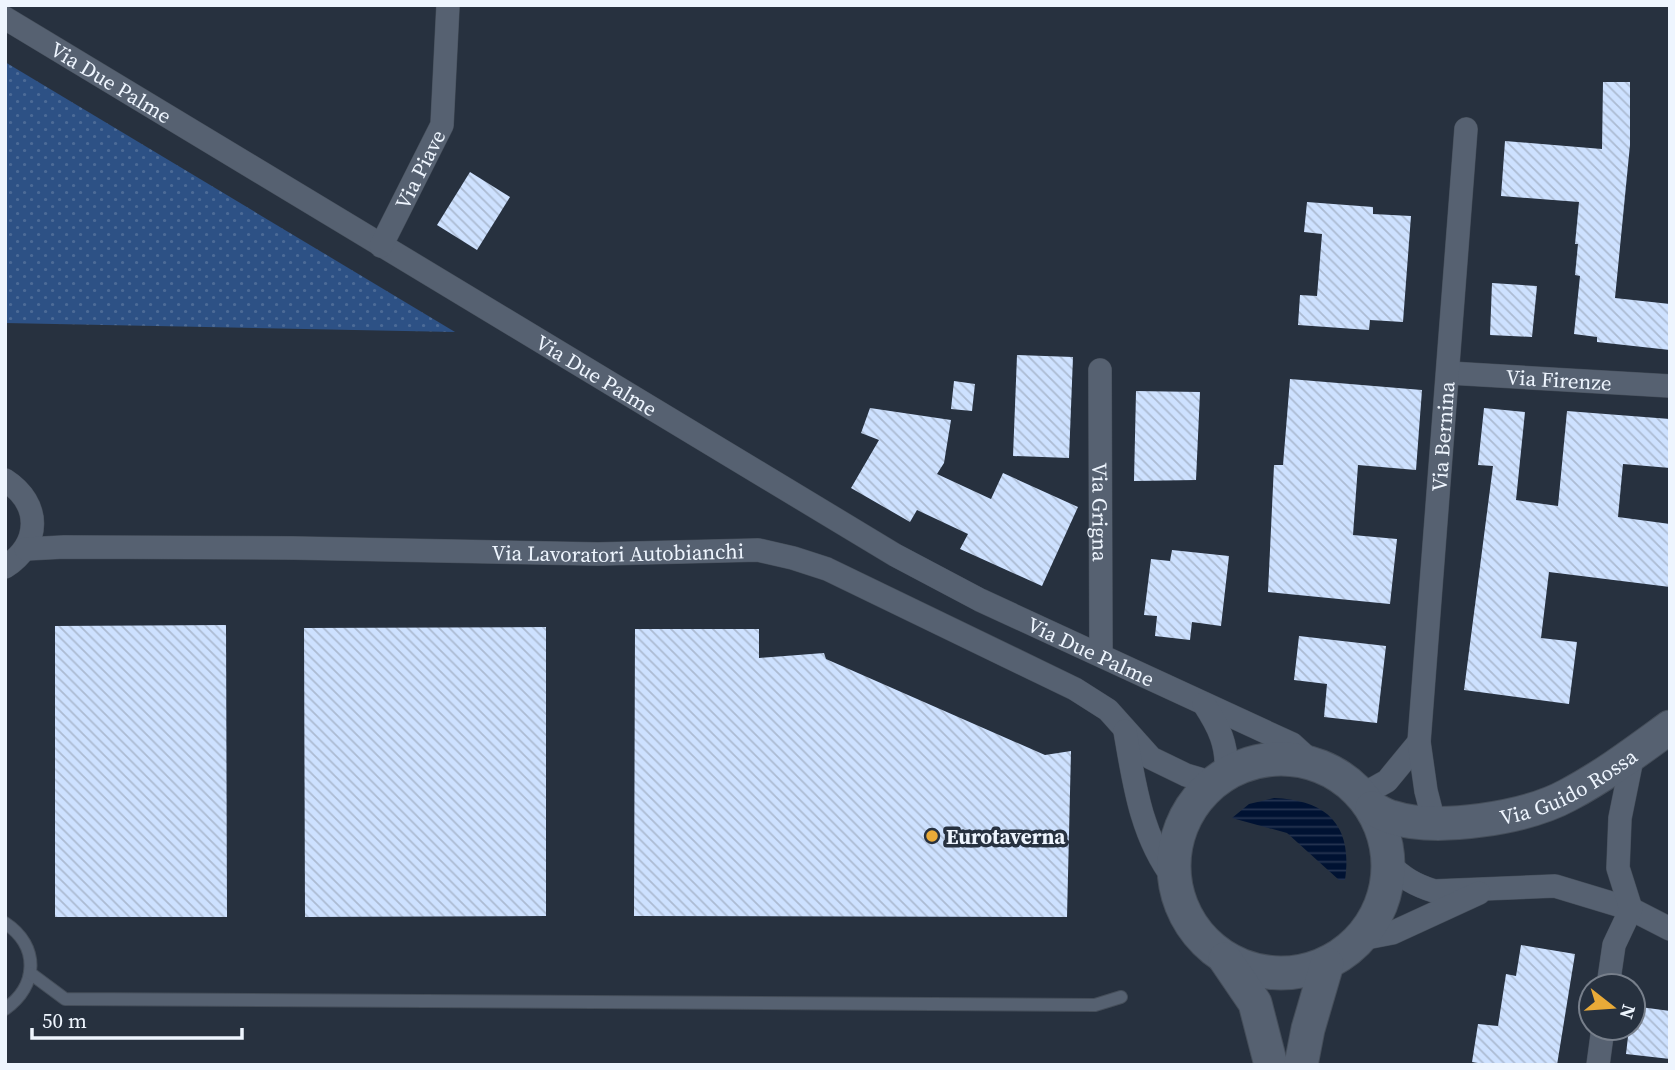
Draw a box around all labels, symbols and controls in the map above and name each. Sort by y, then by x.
street label: Via Due Palme [45,34,177,130]
street label: Via Piave [388,125,452,214]
street label: Via Due Palme [531,327,663,423]
street label: Via Firenze [1505,362,1613,397]
street label: Via Bernina [1424,380,1461,493]
street label: Via Grigna [1086,462,1115,562]
street label: Via Lavoratori Autobianchi [491,536,744,568]
street label: Via Due Palme [1023,609,1159,693]
street label: Via Guido Rossa [1497,741,1643,831]
place label: Eurotaverna [946,822,1066,851]
marker: Eurotaverna [924,828,940,844]
north arrow [1577,972,1647,1042]
scale bar [32,996,242,1040]
text: N [1614,1002,1643,1023]
text: 50 m [42,1006,87,1035]

